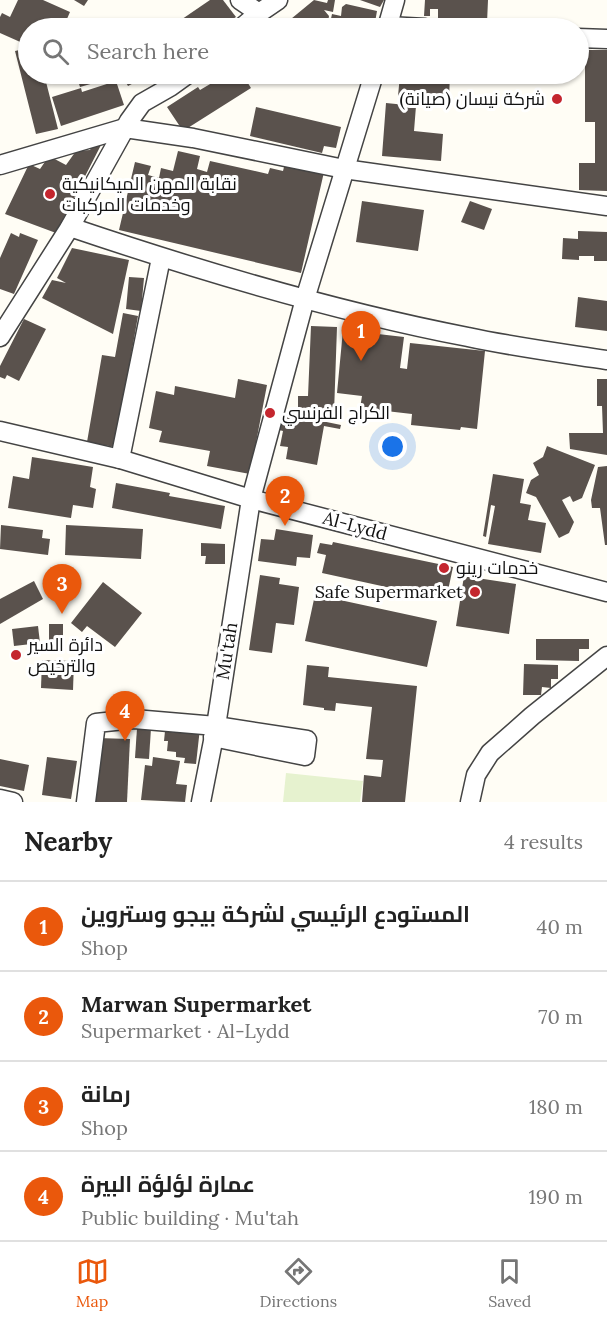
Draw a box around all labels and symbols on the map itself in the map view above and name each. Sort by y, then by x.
place label: شركة نيسان (صيانة) [399,87,545,110]
marker: شركة نيسان (صيانة) [550,92,564,106]
place label: نقابة المهن الميكانيكية وخدمات المركبات [62,172,237,216]
marker: نقابة المهن الميكانيكية وخدمات المركبات [43,187,57,201]
pin: 1 [342,312,380,361]
place label: الكراج الفرنسي [282,401,390,426]
marker: الكراج الفرنسي [263,406,277,420]
your location [378,432,407,461]
pin: 2 [266,476,304,526]
street label: Al-Lydd [320,506,390,545]
place label: خدمات رينو [456,556,538,579]
marker: خدمات رينو [437,561,451,575]
pin: 3 [42,564,82,614]
place label: Safe Supermarket [315,580,463,603]
marker: Safe Supermarket [468,585,482,599]
street label: Mu'tah [211,620,242,681]
place label: دائرة السير والترخيص [27,633,103,677]
marker: دائرة السير والترخيص [9,648,23,662]
pin: 4 [106,692,144,741]

